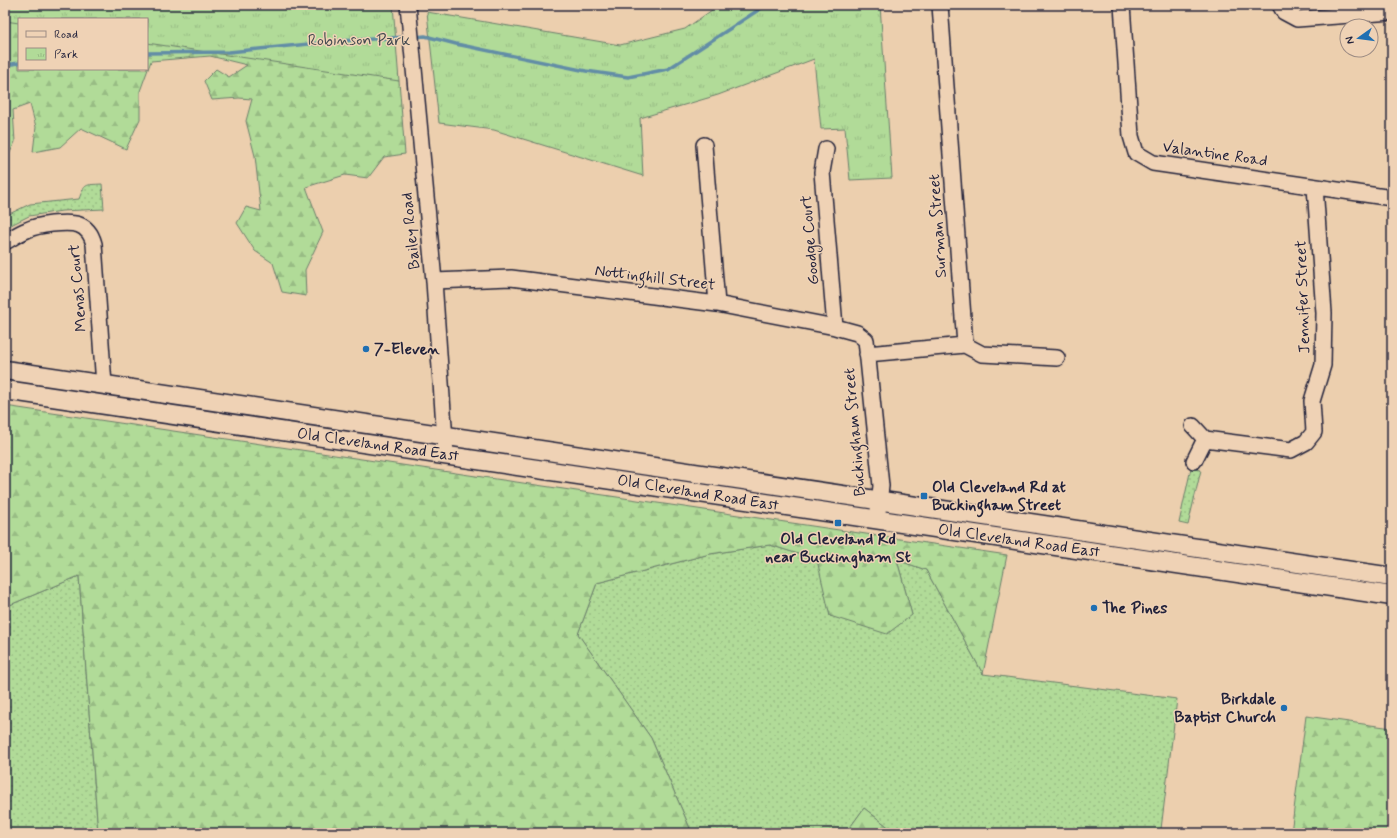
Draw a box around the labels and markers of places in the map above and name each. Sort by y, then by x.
place label: 7-Eleven [374,339,440,360]
marker: 7-Eleven [361,344,371,354]
place label: Old Cleveland Rd at Buckingham Street [932,477,1066,518]
marker: Old Cleveland Rd at Buckingham Street [919,491,929,501]
marker: Old Cleveland Rd near Buckingham St [833,518,843,528]
place label: Old Cleveland Rd near Buckingham St [765,529,911,569]
place label: The Pines [1102,598,1168,619]
marker: The Pines [1089,603,1099,613]
place label: Birkdale Baptist Church [1174,689,1276,728]
marker: Birkdale Baptist Church [1279,703,1289,713]

